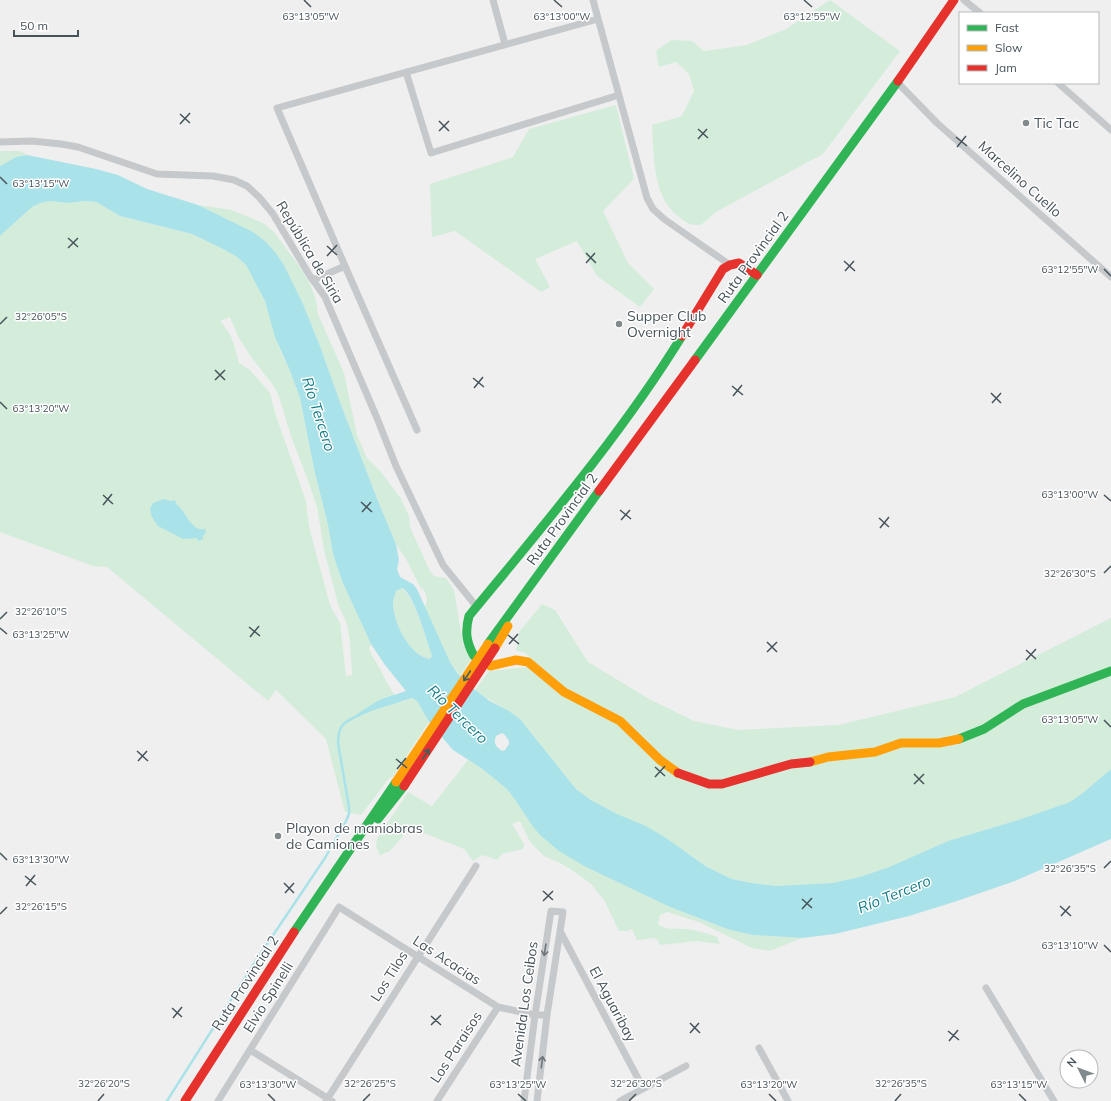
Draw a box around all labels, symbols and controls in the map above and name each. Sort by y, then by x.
text: 63°13'05"W [283,10,339,23]
text: 63°13'00"W [534,10,590,23]
text: 63°12'55"W [784,10,840,23]
scale bar [14,12,78,38]
legend [959,12,1099,84]
text: 50 m [20,18,48,33]
text: Fast [995,20,1019,35]
text: Slow [995,40,1023,55]
text: Jam [995,60,1017,75]
place label: Tic Tac [1034,114,1079,132]
marker: Tic Tac [1021,118,1031,128]
street label: Marcelino Cuello [975,137,1065,221]
text: 63°13'15"W [13,177,69,190]
street label: República de Siria [272,198,348,306]
street label: Ruta Provincial 2 [714,207,792,307]
text: 63°12'55"W [1042,263,1098,276]
place label: Supper Club Overnight [627,307,706,341]
text: 32°26'05"S [15,310,67,323]
marker: Supper Club Overnight [614,319,624,329]
water label: Río Tercero [298,374,340,454]
text: 63°13'20"W [13,402,69,415]
street label: Ruta Provincial 2 [523,469,601,569]
text: 63°13'00"W [1042,488,1098,501]
text: 32°26'30"S [1044,567,1096,580]
text: 32°26'10"S [15,605,67,618]
text: 63°13'25"W [13,628,69,641]
one-way arrow [463,670,471,681]
water label: Río Tercero [424,680,493,748]
text: 63°13'05"W [1042,713,1098,726]
one-way arrow [422,749,430,760]
place label: Playon de maniobras de Camiones [286,819,423,853]
marker: Playon de maniobras de Camiones [273,831,283,841]
text: 63°13'30"W [13,853,69,866]
text: 32°26'35"S [1044,862,1096,875]
water label: Río Tercero [855,871,934,917]
text: 32°26'15"S [15,900,67,913]
street label: Las Acacias [410,931,485,989]
street label: Ruta Provincial 2 [208,932,282,1034]
text: 63°13'10"W [1042,939,1098,952]
street label: Avenida Los Ceibos [506,940,542,1068]
one-way arrow [541,943,549,956]
street label: Los Tilos [366,947,412,1005]
street label: Elvio Spinelli [239,958,297,1036]
street label: El Aguaribay [586,963,641,1045]
street label: Los Paraisos [426,1008,486,1086]
north arrow [1059,1049,1099,1089]
text: N [1064,1055,1080,1070]
one-way arrow [538,1056,545,1069]
text: 32°26'20"S [78,1077,130,1090]
text: 32°26'25"S [344,1077,396,1090]
text: 32°26'30"S [610,1077,662,1090]
text: 32°26'35"S [875,1077,927,1090]
text: 63°13'30"W [240,1078,296,1091]
text: 63°13'25"W [490,1078,546,1091]
text: 63°13'20"W [741,1078,797,1091]
text: 63°13'15"W [991,1078,1047,1091]

